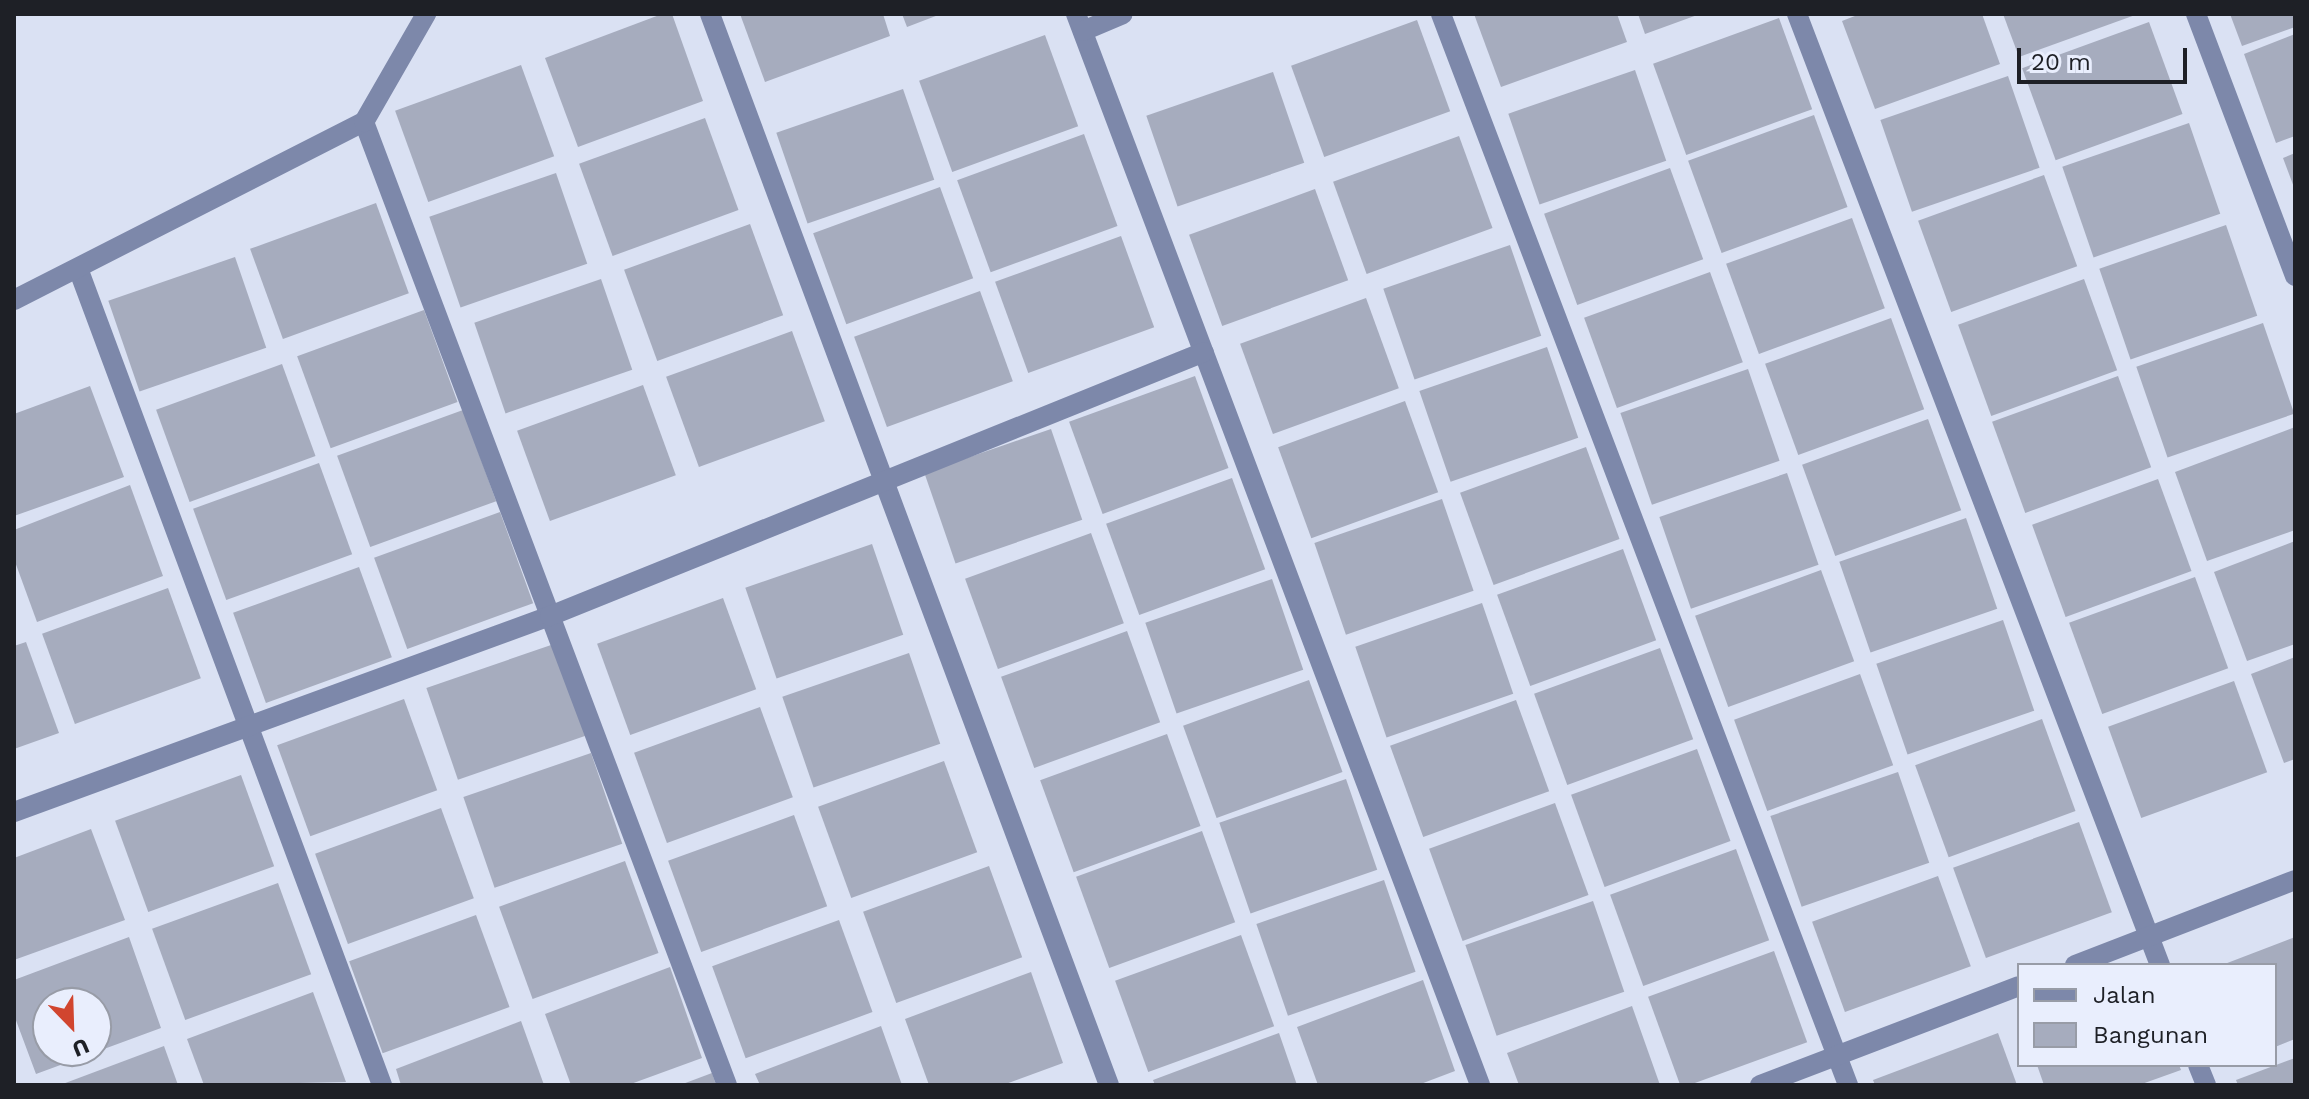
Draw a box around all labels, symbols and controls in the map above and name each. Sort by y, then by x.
scale bar [2021,32,2191,82]
text: 20 m [2031,48,2091,76]
legend [2017,963,2277,1067]
text: Jalan [2093,981,2156,1009]
north arrow [32,987,112,1067]
text: Bangunan [2093,1021,2208,1049]
text: U [69,1033,93,1062]

